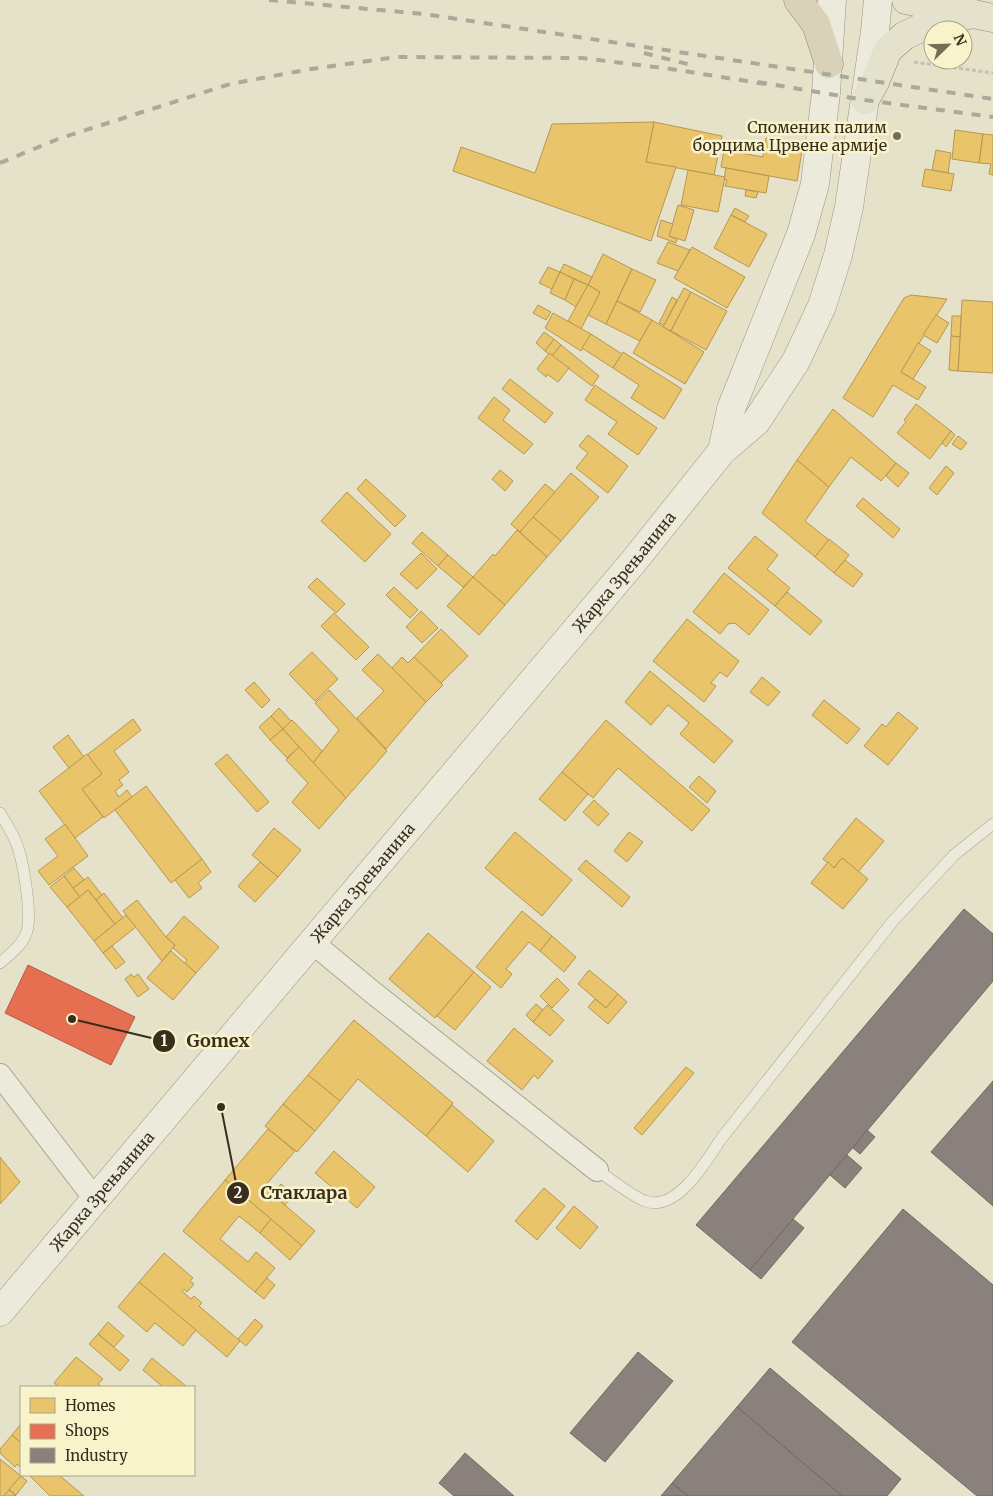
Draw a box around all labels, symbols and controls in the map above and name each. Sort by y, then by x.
north arrow [923,20,973,70]
text: N [950,31,970,49]
place label: Споменик палим борцима Црвене армије [693,117,887,155]
marker: Споменик палим борцима Црвене армије [891,130,903,142]
street label: Жарка Зрењанина [568,507,680,636]
street label: Жарка Зрењанина [306,818,419,947]
callout: Gomex [152,1024,260,1057]
text: Gomex [186,1029,250,1052]
text: 1 [161,1031,168,1050]
street label: Жарка Зрењанина [46,1127,159,1255]
callout: Стаклара [225,1177,357,1210]
text: Стаклара [261,1181,347,1204]
text: 2 [234,1183,243,1202]
legend [20,1386,195,1476]
text: Homes [65,1396,116,1415]
text: Shops [65,1421,109,1440]
text: Industry [65,1446,128,1465]

